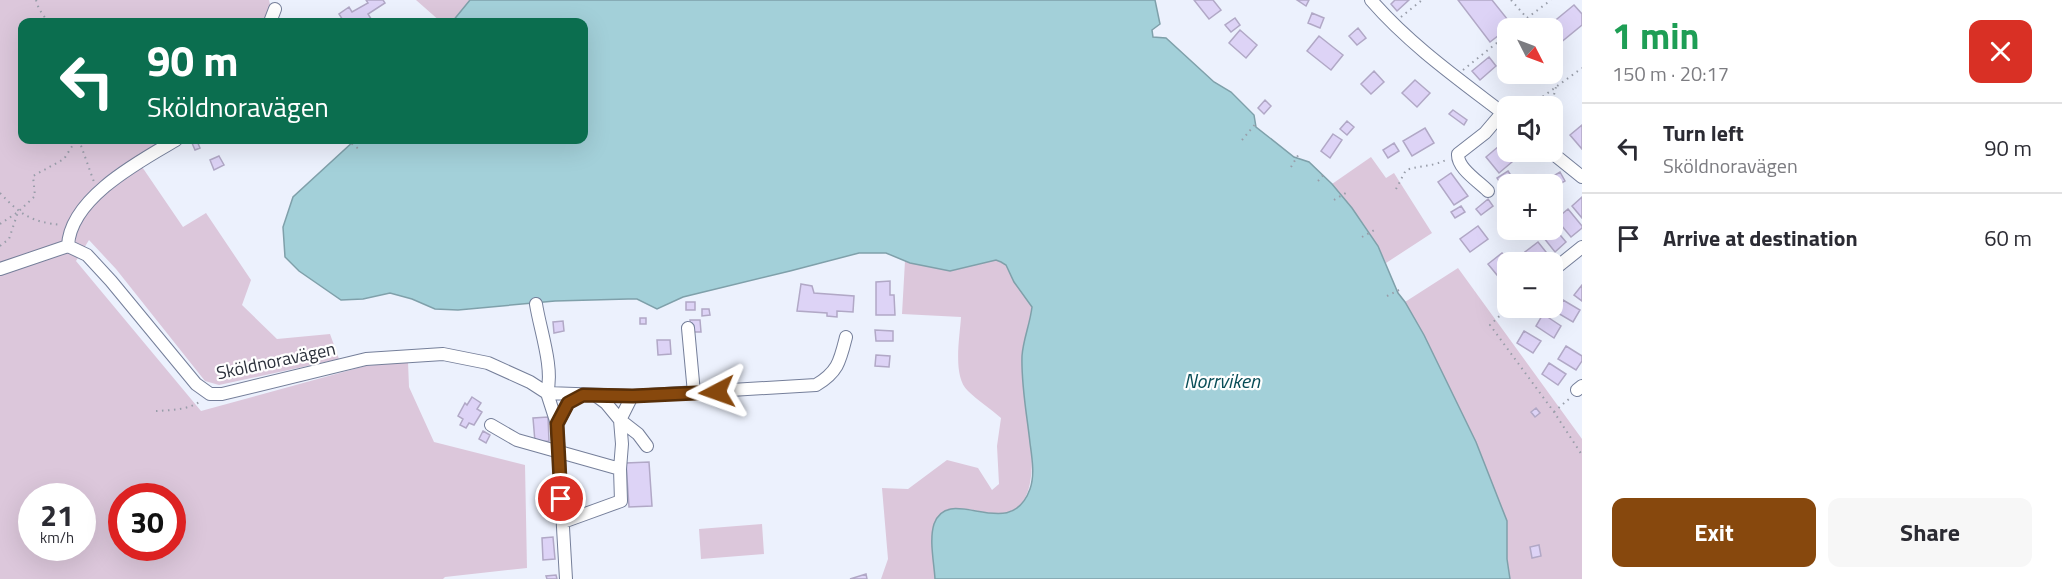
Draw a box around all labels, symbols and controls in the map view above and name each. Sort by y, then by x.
text: 1 min [1612,8,1699,63]
north arrow [1497,18,1563,84]
map controls [1497,18,1563,318]
button: close [1969,20,2032,83]
text: 90 m [147,28,239,92]
icon: left [48,42,126,120]
text: 150 m · 20:17 [1612,58,1729,89]
text: Sköldnoravägen [147,86,329,127]
button: sound [1497,96,1563,162]
text: Turn left [1663,116,1744,150]
text: 90 m [1984,131,2032,165]
icon: left [1612,132,1645,165]
text: Sköldnoravägen [1663,150,1798,181]
button: + [1497,174,1563,240]
text: Arrive at destination [1663,221,1858,255]
text: 60 m [1984,221,2032,255]
icon: arrive [1612,222,1645,255]
button: − [1497,252,1563,318]
street label: Sköldnoravägen [214,335,338,386]
position arrow [685,360,749,424]
water label: Norrviken [1184,365,1261,396]
pin [535,473,586,524]
icon: arrive [544,482,577,515]
speed limit sign: 30 [108,483,186,561]
text: 21 [40,492,74,538]
button: Exit [1612,498,1816,567]
button: Share [1828,498,2032,567]
text: km/h [40,526,74,549]

